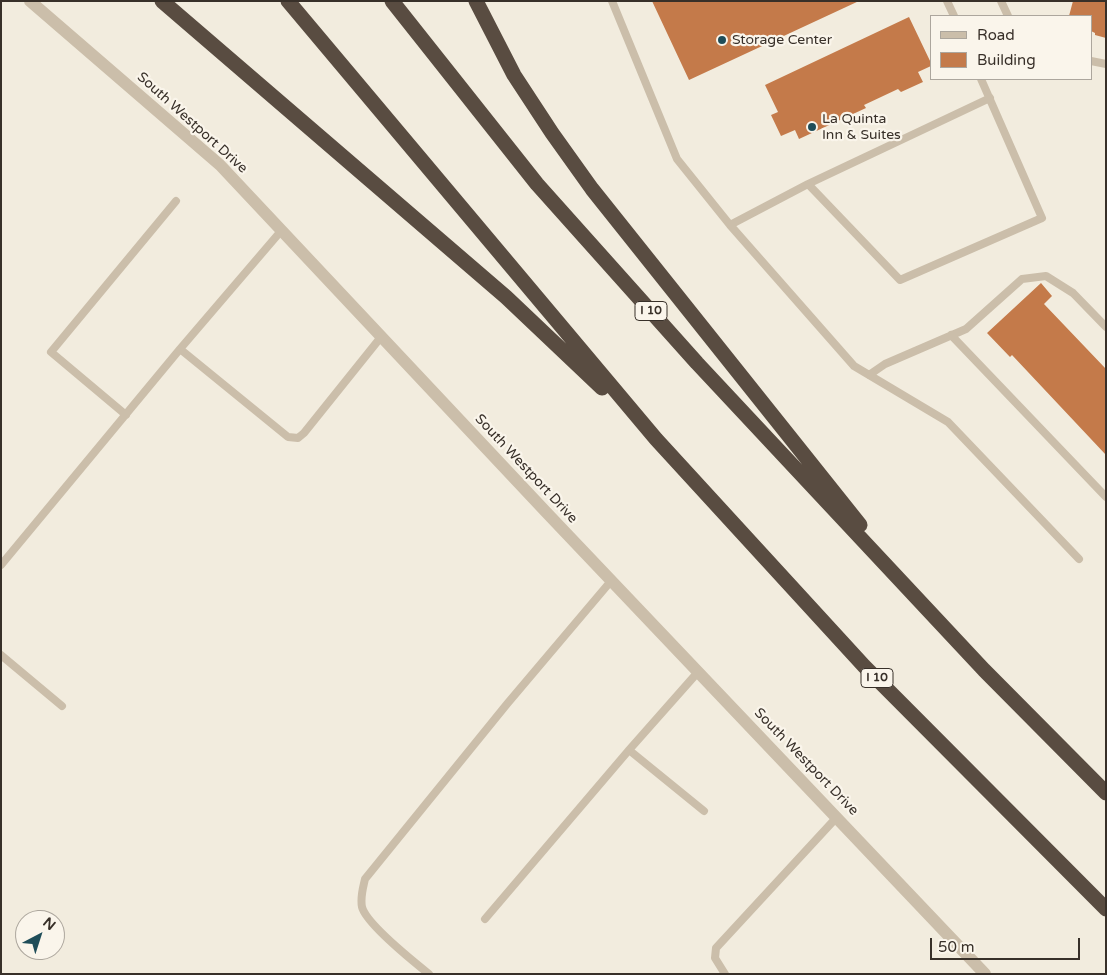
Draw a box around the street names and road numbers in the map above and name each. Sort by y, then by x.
street label: South Westport Drive [133,69,251,177]
road number: I 10 [635,302,667,321]
street label: South Westport Drive [471,411,581,527]
road number: I 10 [861,668,893,688]
street label: South Westport Drive [750,705,862,819]

